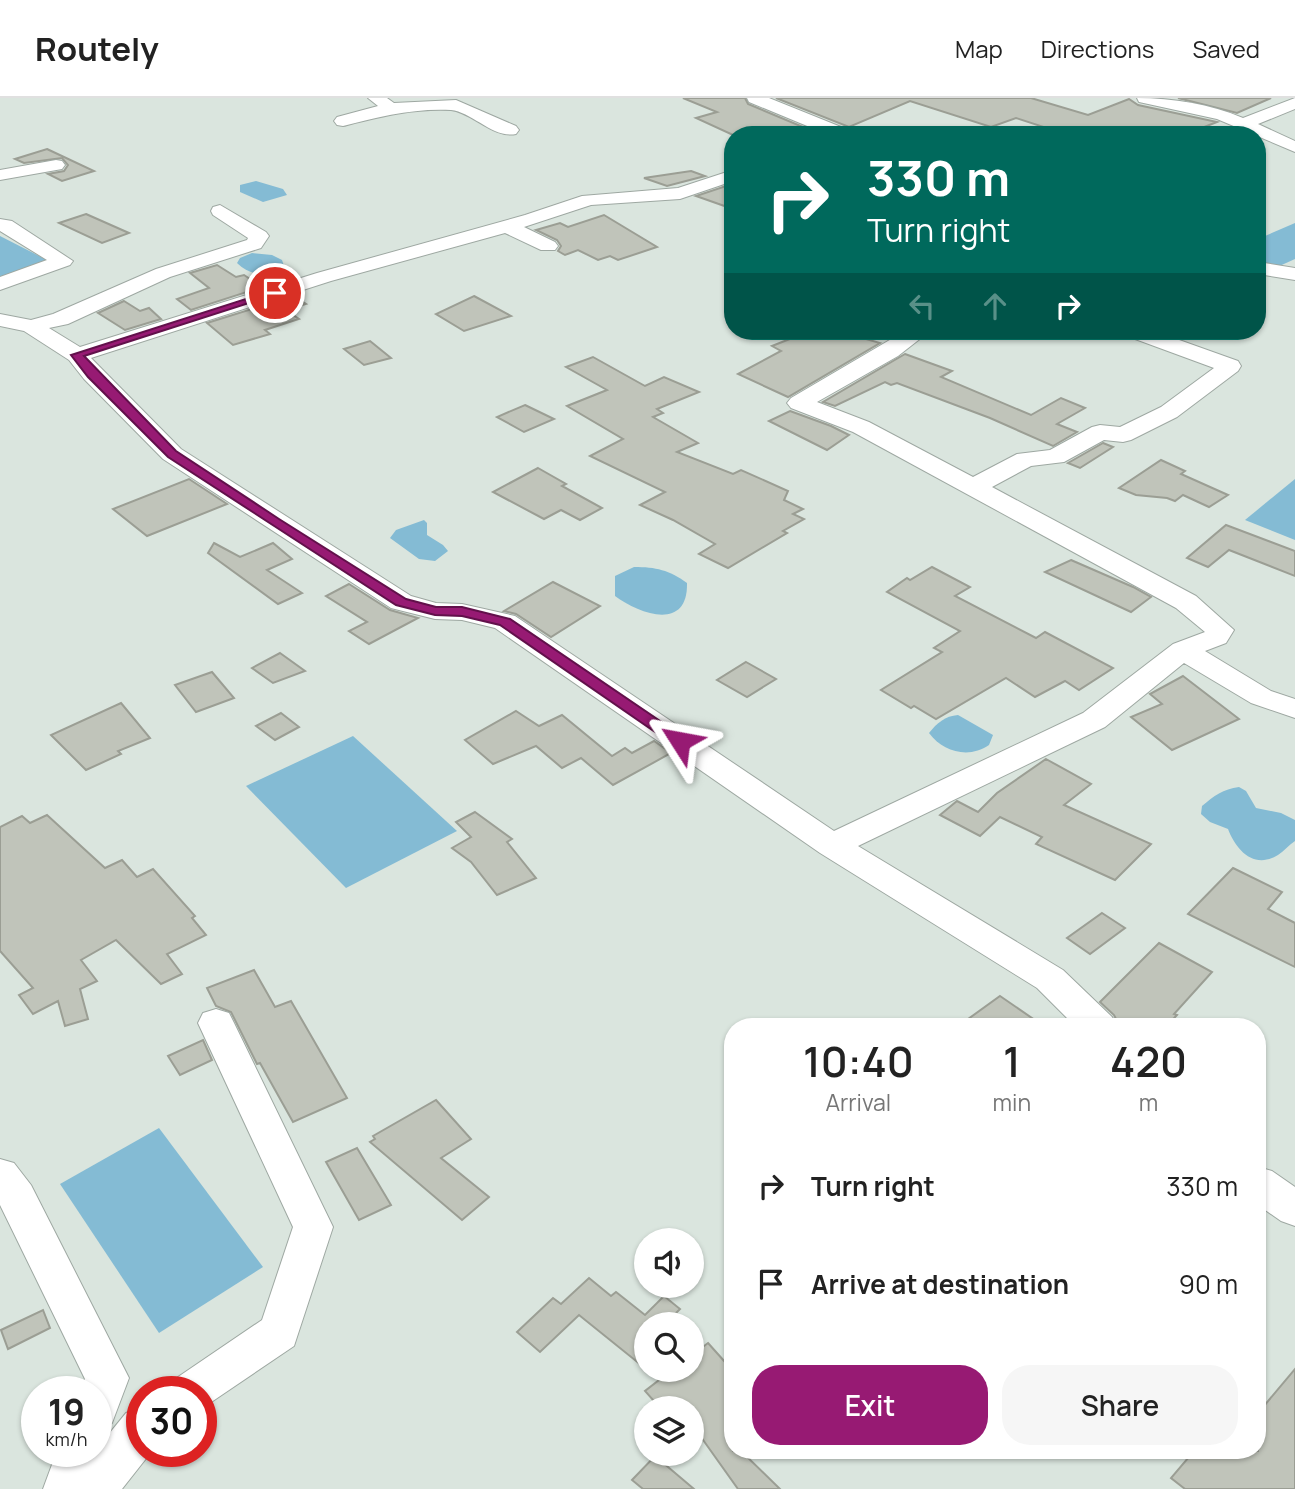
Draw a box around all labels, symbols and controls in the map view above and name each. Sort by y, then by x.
text: Routely [35,26,159,71]
text: Map [955,32,1003,65]
text: Directions [1041,32,1154,65]
text: Saved [1192,32,1260,65]
text: 330 m [867,144,1010,211]
icon: right [752,154,843,245]
text: Turn right [867,208,1010,252]
pin [245,263,305,323]
icon: arrive [256,274,294,312]
icon: left [903,287,941,325]
icon: ahead [976,287,1014,325]
icon: right [1049,287,1087,325]
position arrow [643,704,717,778]
text: 10:40 [803,1032,914,1090]
text: 1 [1003,1032,1021,1090]
text: 420 [1110,1032,1187,1090]
text: Arrival [825,1086,891,1118]
text: min [993,1086,1031,1118]
text: m [1139,1086,1158,1118]
icon: right [752,1167,790,1205]
text: Turn right [811,1168,935,1204]
text: 330 m [1166,1168,1238,1204]
map controls [634,1228,704,1466]
button: sound [634,1228,704,1298]
icon: arrive [752,1265,790,1303]
text: Arrive at destination [811,1266,1069,1302]
text: 90 m [1179,1266,1238,1302]
button: search [634,1312,704,1382]
button: Exit [752,1365,988,1445]
button: Share [1002,1365,1238,1445]
speed limit sign: 30 [126,1376,217,1467]
text: 19 [48,1388,85,1436]
button: layers [634,1396,704,1466]
text: km/h [46,1427,87,1451]

